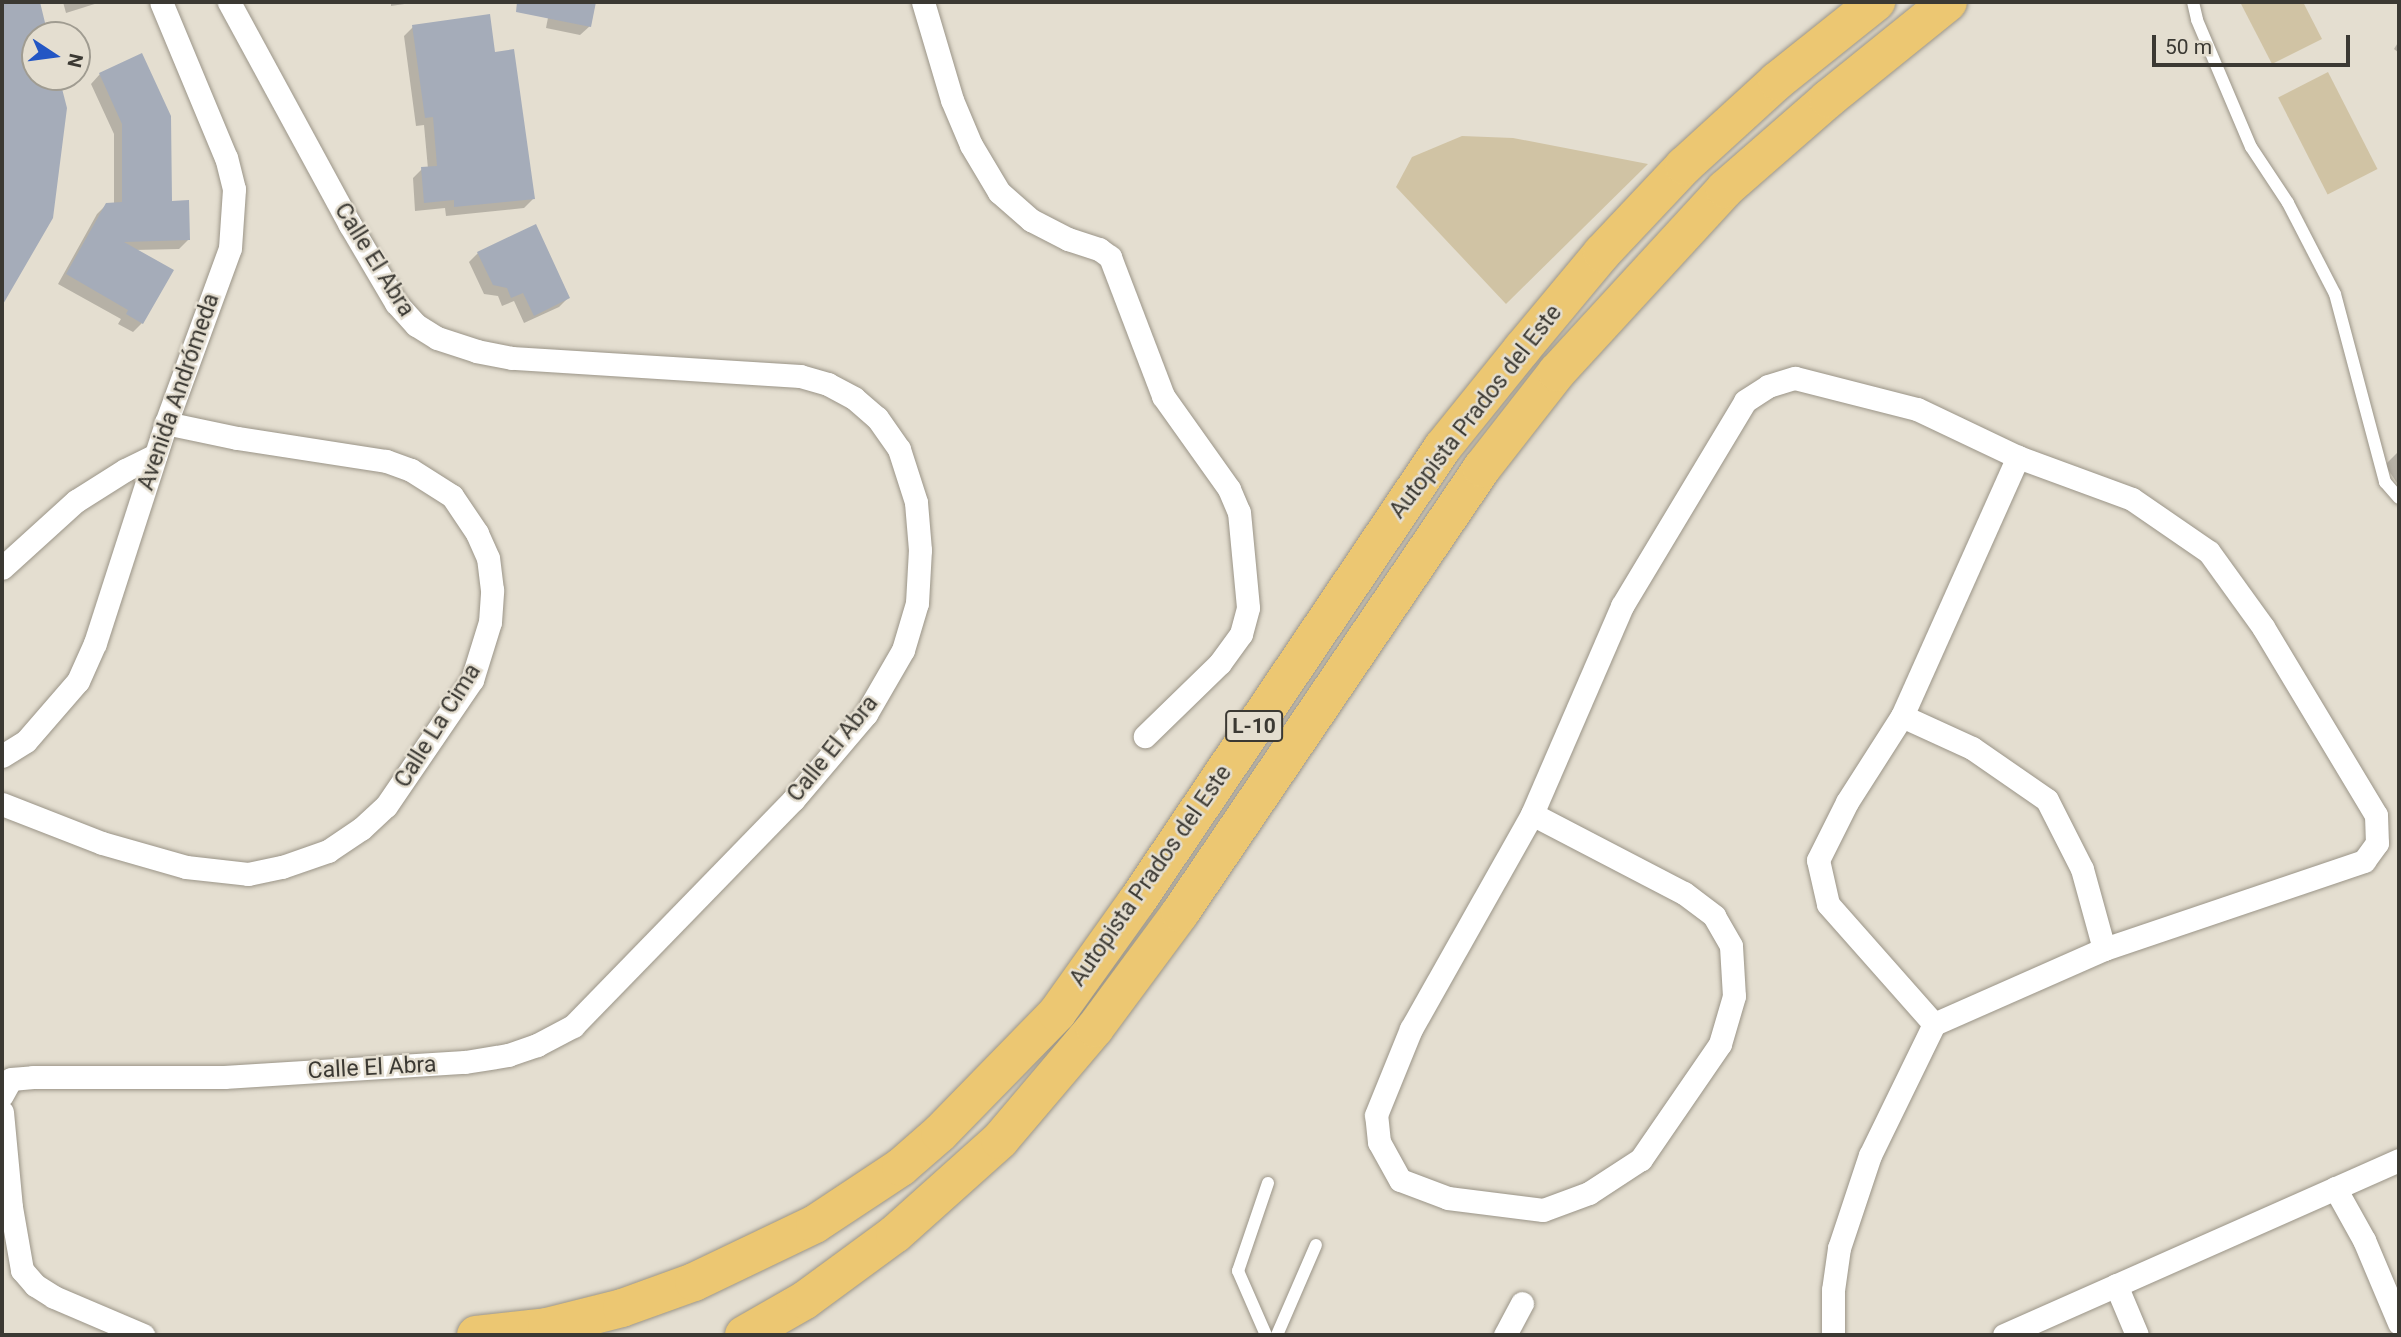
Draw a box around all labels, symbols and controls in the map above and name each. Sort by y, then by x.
north arrow [21,21,91,91]
scale bar [2156,21,2354,65]
text: 50 m [2165,35,2212,59]
text: N [62,51,88,70]
street label: Calle El Abra [328,198,420,322]
street label: Avenida Andrómeda [132,290,226,494]
street label: Autopista Prados del Este [1384,300,1568,524]
street label: Calle La Cima [389,659,487,793]
street label: Calle El Abra [782,690,884,808]
road number: L-10 [1224,708,1284,744]
street label: Autopista Prados del Este [1064,760,1238,992]
street label: Calle El Abra [307,1051,437,1085]

